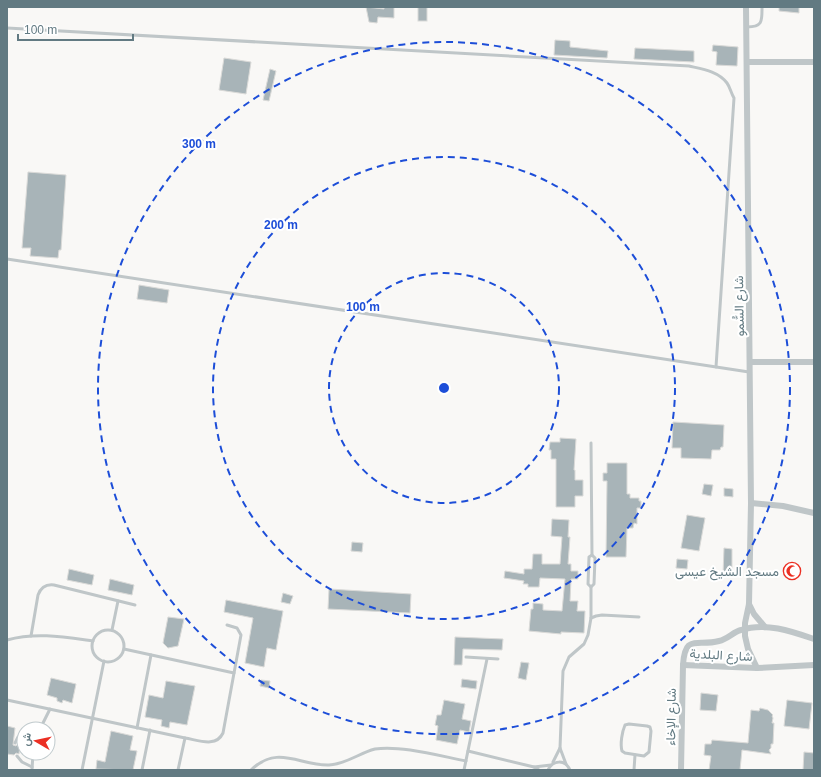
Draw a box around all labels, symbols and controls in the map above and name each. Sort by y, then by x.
scale bar [18,16,133,42]
text: 100 m [24,23,57,37]
text: 300 m [182,137,216,151]
text: 200 m [264,218,298,232]
street label: شارع السُّمو [731,275,749,336]
text: 100 m [346,300,380,314]
centre of rings [437,381,451,395]
mosque icon: مسجد الشيخ عيسى [782,561,802,581]
place label: مسجد الشيخ عيسى [675,564,779,581]
street label: شارع البلدية [689,646,753,666]
street label: شارع الإخاء [663,688,681,746]
north arrow [16,721,56,761]
text: ش [19,732,34,747]

